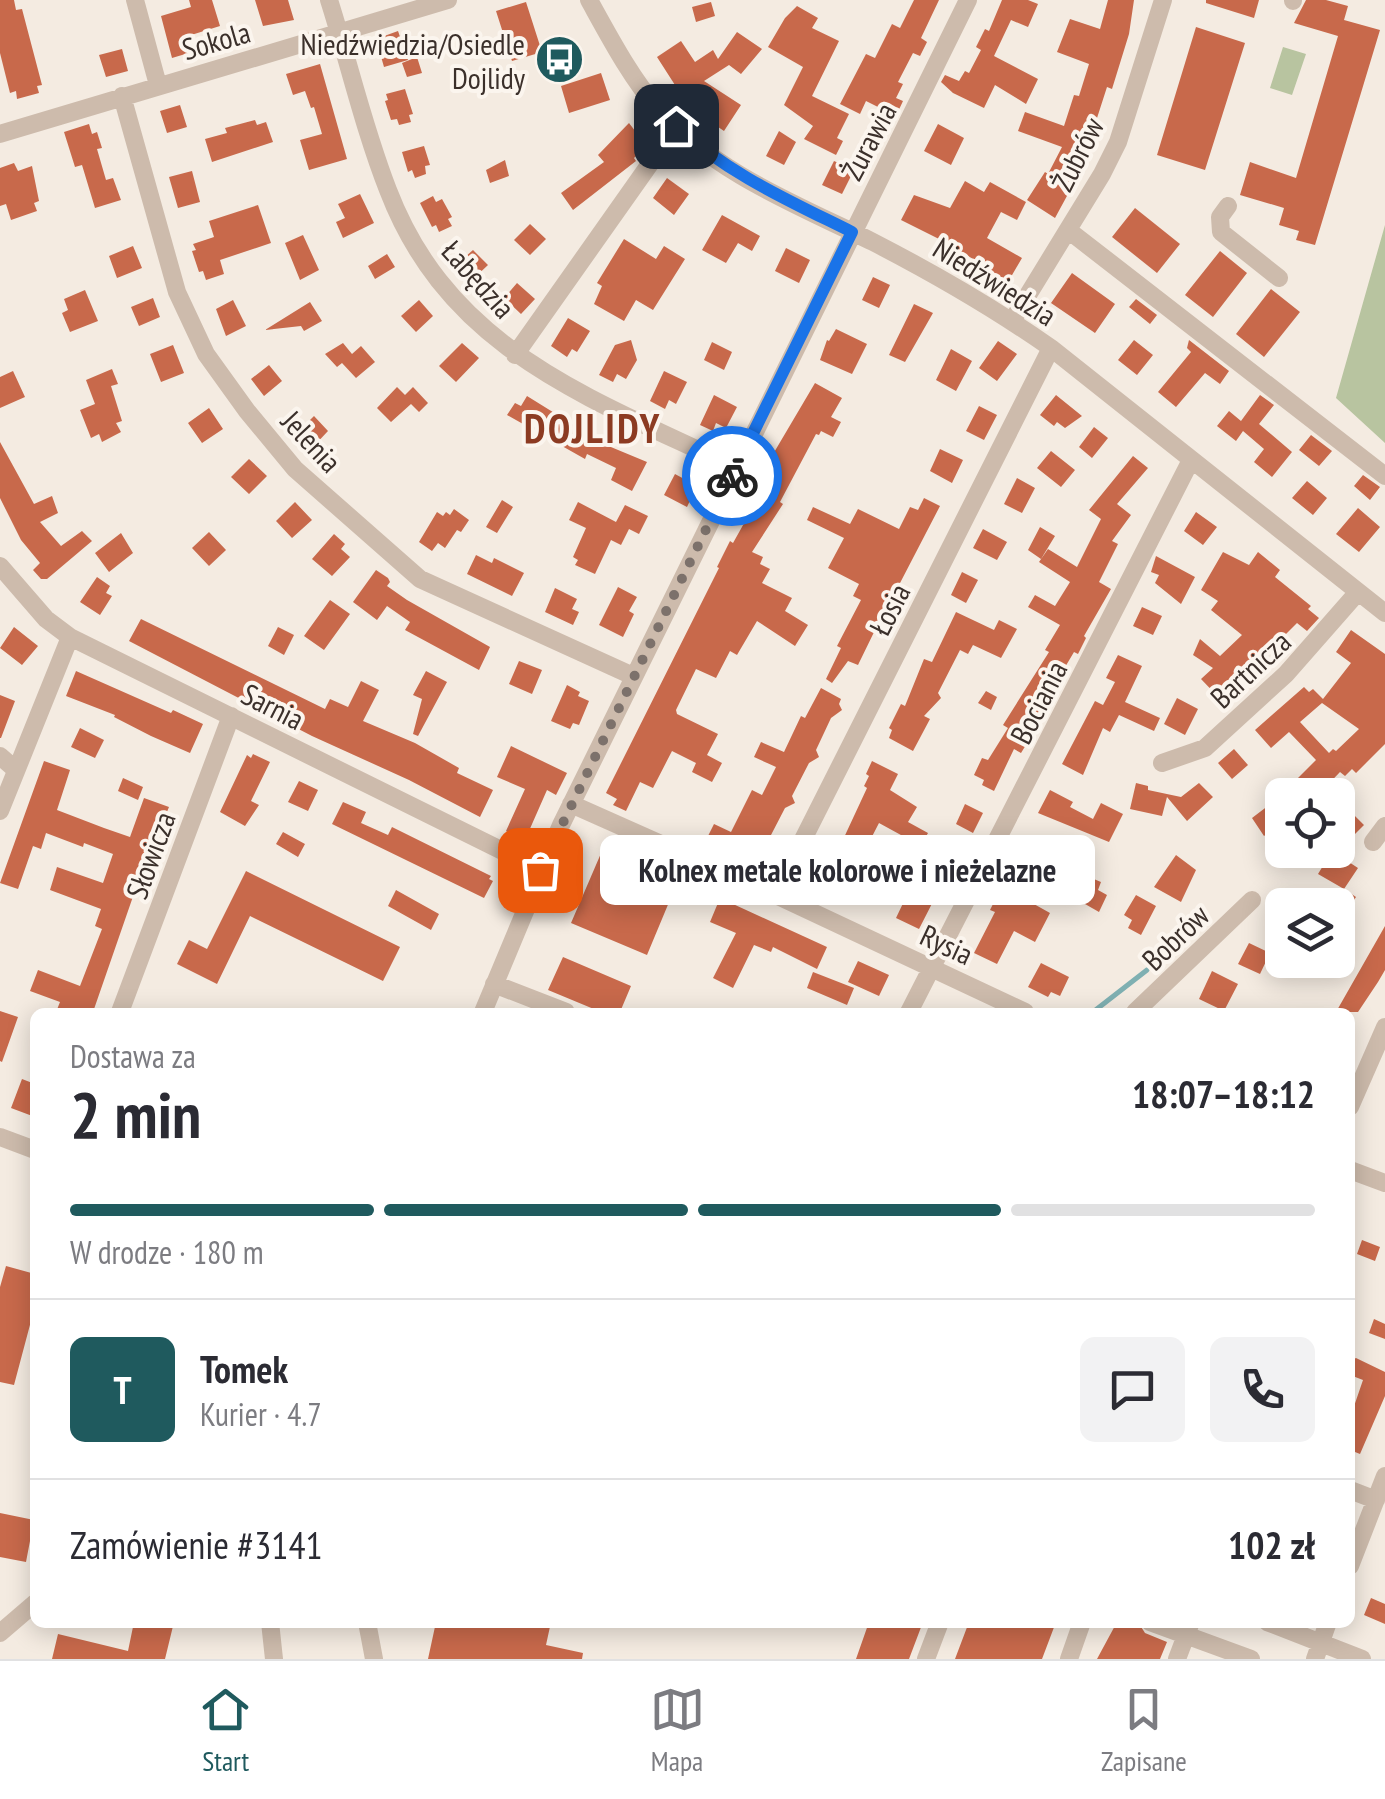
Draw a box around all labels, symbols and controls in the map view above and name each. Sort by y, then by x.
street label: Sokola [177,12,255,68]
place label: Niedźwiedzia/Osiedle Dojlidy [301,24,526,97]
bus stop icon: Niedźwiedzia/Osiedle Dojlidy [534,34,586,86]
pin [634,84,719,169]
street label: Żurawia [832,96,904,186]
icon: home [649,99,704,154]
street label: Żubrów [1042,110,1112,197]
street label: Niedźwiedzia [926,228,1064,334]
street label: Łabędzia [434,232,524,326]
street label: Jelenia [273,401,350,480]
district label: DOJLIDY [524,402,662,454]
courier [682,426,782,526]
icon: bike [705,449,760,504]
street label: Łosia [860,577,918,641]
street label: Bartnicza [1202,622,1298,716]
street label: Bociania [1001,654,1075,750]
street label: Sarnia [235,674,311,738]
map controls [1265,778,1355,978]
button: locate [1265,778,1355,868]
street label: Słowicza [116,806,184,904]
pin [498,828,583,913]
callout: Kolnex metale kolorowe i nieżelazne [600,835,1095,905]
icon: bag [513,843,568,898]
text: Kolnex metale kolorowe i nieżelazne [639,849,1056,891]
button: layers [1265,888,1355,978]
street label: Bobrów [1133,895,1217,978]
street label: Rysia [914,915,980,973]
text: Dostawa za [70,1035,196,1077]
text: 18:07–18:12 [1132,1069,1315,1118]
text: 2 min [70,1072,201,1156]
text: W drodze · 180 m [70,1231,264,1273]
button: chat [1080,1337,1185,1442]
button: phone [1210,1337,1315,1442]
text: Tomek [200,1344,288,1393]
text: T [113,1365,132,1414]
text: Kurier · 4.7 [200,1393,322,1435]
text: Zamówienie #3141 [70,1520,323,1569]
text: 102 zł [1228,1520,1315,1569]
tab: Start [198,1682,253,1779]
tab: Mapa [650,1682,705,1779]
tab: Zapisane [1101,1682,1187,1779]

